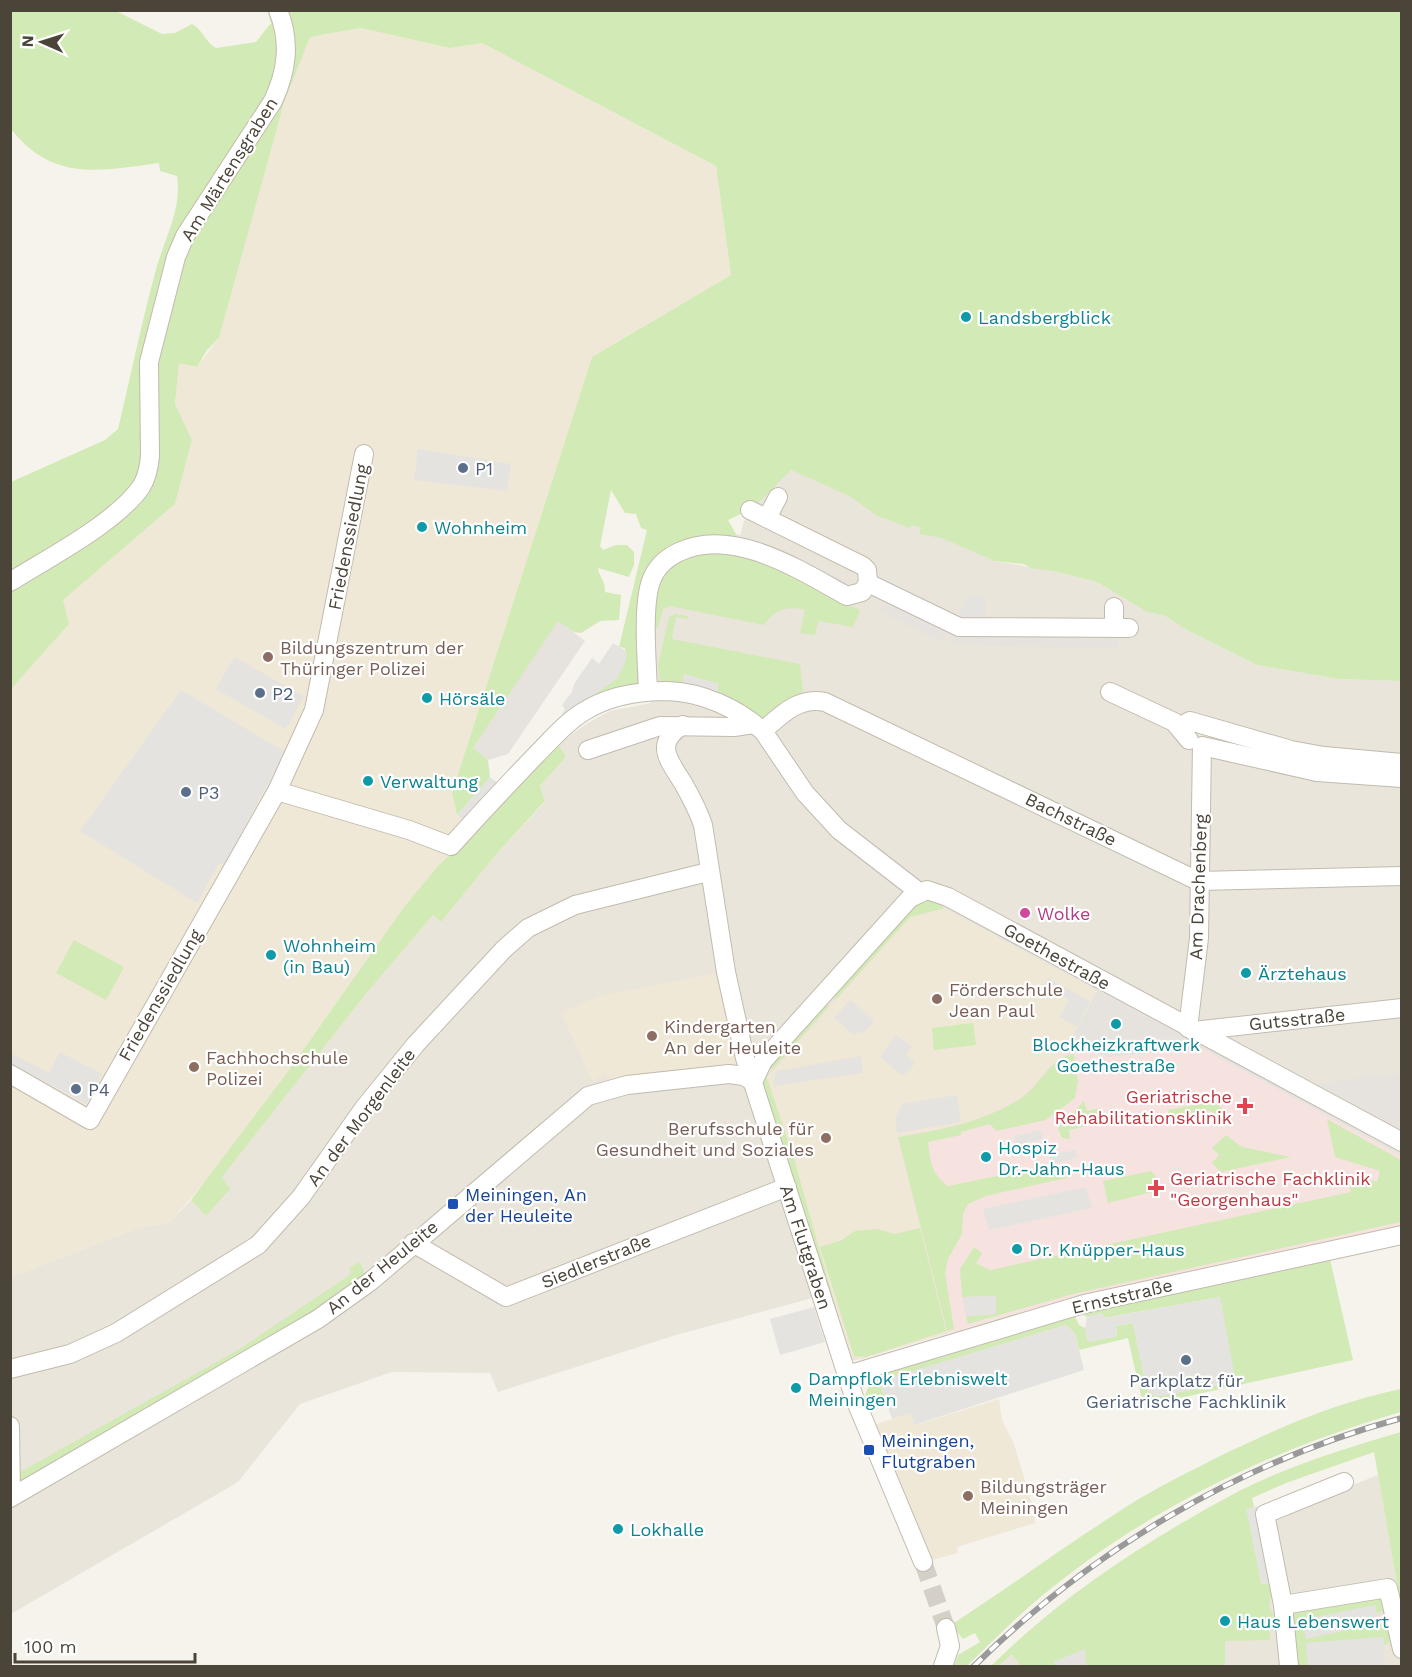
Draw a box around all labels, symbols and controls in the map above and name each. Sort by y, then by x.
north arrow [12,12,72,72]
text: N [18,35,37,48]
street label: Am Märtensgraben [176,93,282,245]
place label: Landsbergblick [978,307,1111,328]
marker: Landsbergblick [959,310,973,324]
place label: P1 [475,458,493,479]
marker: P1 [456,461,470,475]
street label: Friedenssiedlung [324,462,373,612]
place label: Wohnheim [434,517,527,538]
marker: Wohnheim [415,520,429,534]
place label: Bildungszentrum der Thüringer Polizei [280,637,464,679]
marker: Bildungszentrum der Thüringer Polizei [261,650,275,664]
place label: P2 [272,683,293,704]
marker: P2 [253,686,267,700]
place label: Hörsäle [439,688,505,709]
marker: Hörsäle [420,691,434,705]
place label: Verwaltung [380,771,479,792]
marker: Verwaltung [361,774,375,788]
place label: P3 [198,782,219,803]
marker: P3 [179,785,193,799]
street label: Bachstraße [1022,788,1120,850]
street label: Am Drachenberg [1185,813,1211,960]
place label: Wolke [1037,903,1090,924]
marker: Wolke [1018,906,1032,920]
street label: Goethestraße [1000,918,1114,994]
street label: Friedenssiedlung [114,925,206,1064]
place label: Wohnheim (in Bau) [283,935,376,977]
marker: Wohnheim (in Bau) [264,948,278,962]
place label: Ärztehaus [1258,963,1347,984]
marker: Ärztehaus [1239,966,1253,980]
place label: Förderschule Jean Paul [949,979,1063,1021]
marker: Förderschule Jean Paul [930,992,944,1006]
street label: Gutsstraße [1248,1003,1346,1035]
place label: Kindergarten An der Heuleite [664,1016,801,1058]
marker: Blockheizkraftwerk Goethestraße [1109,1017,1123,1031]
marker: Kindergarten An der Heuleite [645,1029,659,1043]
place label: Blockheizkraftwerk Goethestraße [1032,1034,1200,1076]
street label: An der Morgenleite [302,1044,420,1190]
place label: Fachhochschule Polizei [206,1047,348,1089]
marker: Fachhochschule Polizei [187,1060,201,1074]
place label: P4 [88,1079,110,1100]
marker: P4 [69,1082,83,1096]
place label: Geriatrische Rehabilitationsklinik [1054,1086,1232,1128]
marker: Geriatrische Rehabilitationsklinik [1236,1097,1254,1115]
place label: Berufsschule für Gesundheit und Soziales [596,1118,814,1160]
marker: Berufsschule für Gesundheit und Soziales [819,1131,833,1145]
place label: Hospiz Dr.-Jahn-Haus [998,1137,1125,1179]
marker: Hospiz Dr.-Jahn-Haus [979,1150,993,1164]
place label: Geriatrische Fachklinik "Georgenhaus" [1170,1168,1370,1210]
marker: Geriatrische Fachklinik "Georgenhaus" [1147,1179,1165,1197]
street label: Am Flutgraben [776,1182,836,1312]
place label: Meiningen, An der Heuleite [465,1184,587,1226]
marker: Meiningen, An der Heuleite [446,1197,460,1211]
street label: An der Heuleite [322,1216,442,1318]
street label: Siedlerstraße [538,1229,654,1293]
place label: Dr. Knüpper-Haus [1029,1239,1185,1260]
marker: Dr. Knüpper-Haus [1010,1242,1024,1256]
street label: Ernststraße [1070,1274,1174,1318]
marker: Parkplatz für Geriatrische Fachklinik [1179,1353,1193,1367]
place label: Dampflok Erlebniswelt Meiningen [808,1368,1008,1410]
place label: Parkplatz für Geriatrische Fachklinik [1086,1370,1286,1412]
marker: Dampflok Erlebniswelt Meiningen [789,1381,803,1395]
place label: Meiningen, Flutgraben [881,1430,976,1472]
marker: Meiningen, Flutgraben [862,1443,876,1457]
place label: Bildungsträger Meiningen [980,1476,1107,1518]
marker: Bildungsträger Meiningen [961,1489,975,1503]
place label: Lokhalle [630,1519,704,1540]
marker: Lokhalle [611,1522,625,1536]
place label: Haus Lebenswert [1237,1611,1390,1632]
marker: Haus Lebenswert [1218,1614,1232,1628]
scale bar [15,1626,195,1664]
text: 100 m [24,1636,77,1657]

